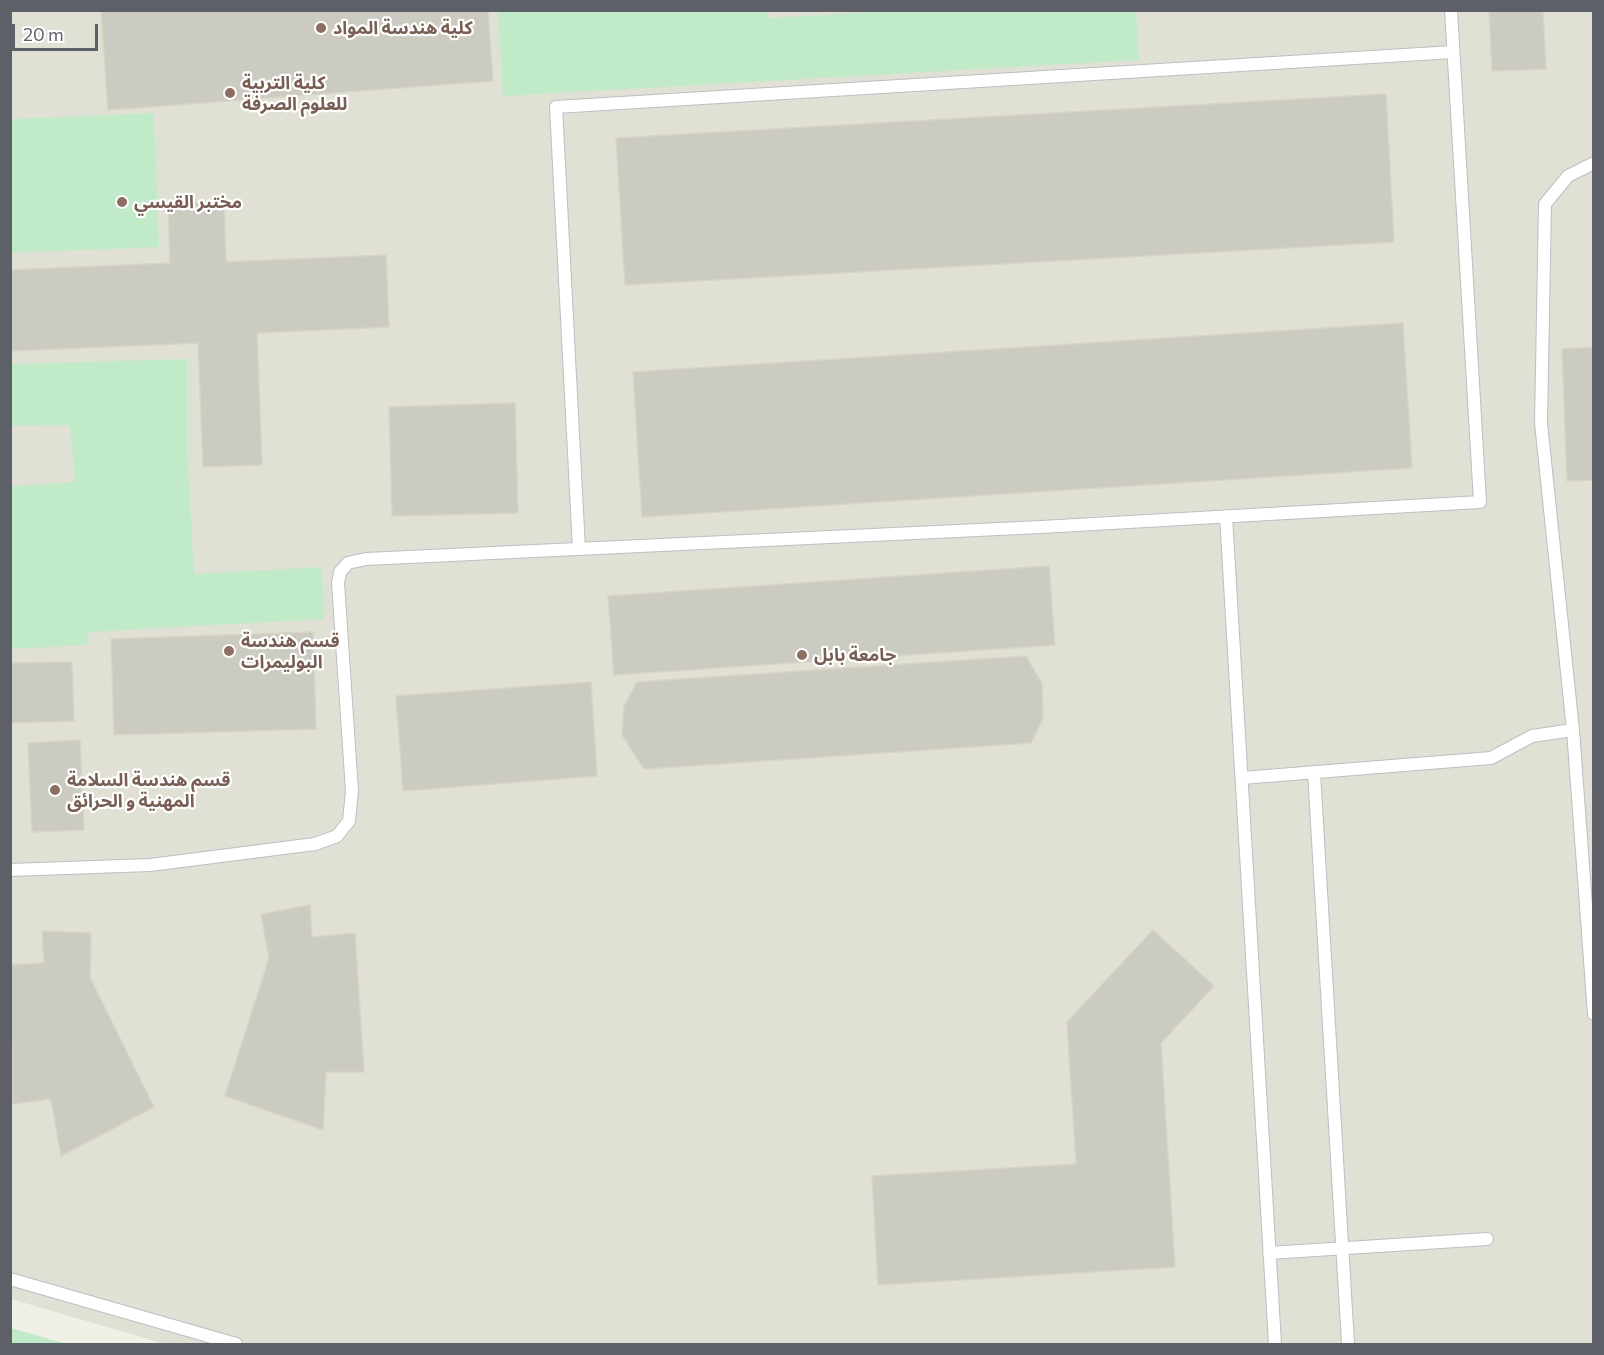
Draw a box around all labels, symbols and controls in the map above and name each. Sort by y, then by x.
scale bar [15,12,100,50]
place label: كلية هندسة المواد [333,17,473,39]
marker: كلية هندسة المواد [314,21,328,35]
text: 20 m [23,23,64,45]
place label: كلية التربية للعلوم الصرفة [242,72,347,115]
marker: كلية التربية للعلوم الصرفة [223,86,237,100]
place label: مختبر القيسي [134,191,242,213]
marker: مختبر القيسي [115,195,129,209]
place label: قسم هندسة البوليمرات [241,630,340,672]
marker: قسم هندسة البوليمرات [222,644,236,658]
place label: جامعة بابل [814,644,896,666]
marker: جامعة بابل [795,648,809,662]
place label: قسم هندسة السلامة المهنية و الحرائق [67,769,230,812]
marker: قسم هندسة السلامة المهنية و الحرائق [48,783,62,797]

